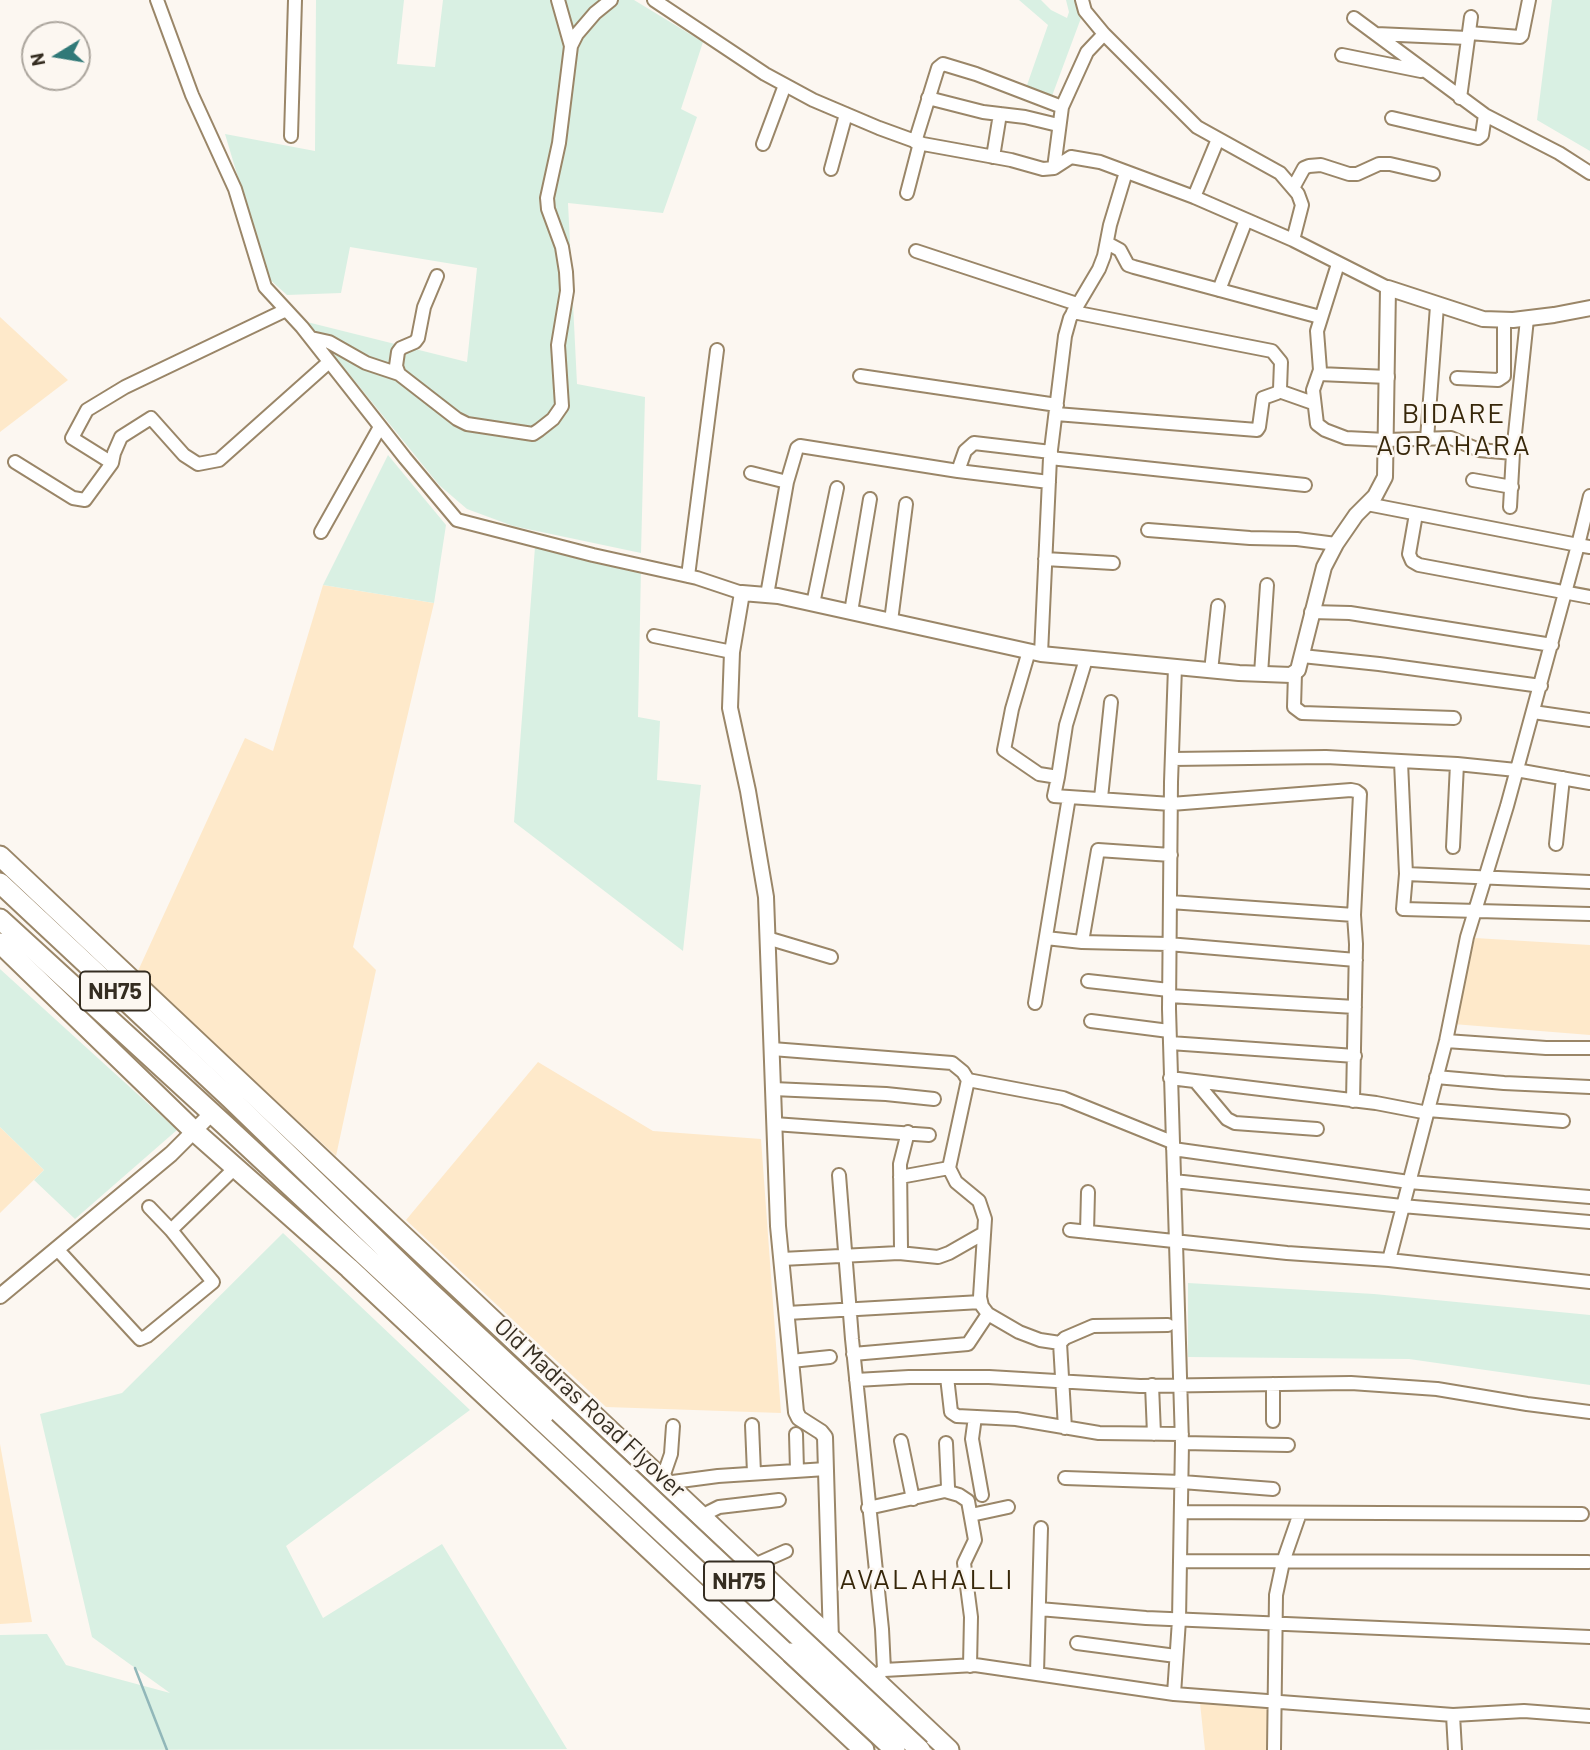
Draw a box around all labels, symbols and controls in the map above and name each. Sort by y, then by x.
north arrow [21,21,91,91]
text: N [24,51,49,68]
district label: BIDARE AGRAHARA [1377,397,1531,463]
road number: NH75 [80,972,150,1010]
street label: Old Madras Road Flyover [488,1312,692,1504]
road number: NH75 [704,1562,774,1600]
district label: AVALAHALLI [841,1563,1013,1597]

